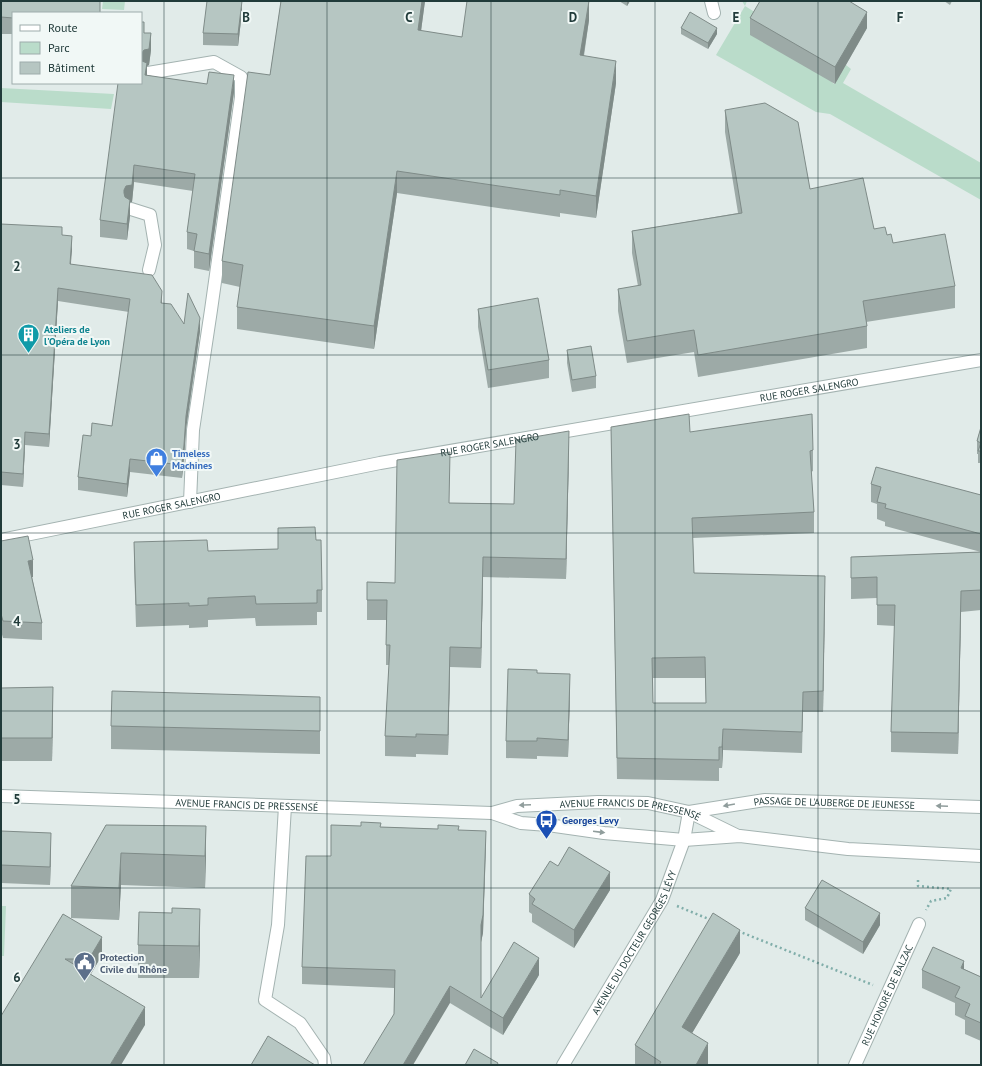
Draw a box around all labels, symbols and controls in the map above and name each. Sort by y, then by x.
text: B [242,9,250,26]
text: C [405,9,413,26]
text: D [569,9,577,26]
text: E [733,9,740,26]
text: F [897,9,904,26]
legend [12,12,142,84]
text: Route [48,20,78,35]
text: Parc [48,40,70,55]
text: Bâtiment [48,60,95,75]
text: 2 [13,258,21,275]
building icon: Ateliers de l'Opéra de Lyon [15,322,41,355]
place label: Ateliers de l'Opéra de Lyon [44,323,110,348]
street label: RUE ROGER SALENGRO [759,375,860,405]
street label: RUE ROGER SALENGRO [439,430,540,460]
text: 3 [13,436,21,453]
shop icon: Timeless Machines [144,446,170,479]
place label: Timeless Machines [172,447,212,472]
street label: RUE ROGER SALENGRO [121,489,222,522]
text: 4 [13,613,21,630]
text: 5 [13,791,21,808]
street label: PASSAGE DE L'AUBERGE DE JEUNESSE [753,794,915,812]
street label: AVENUE FRANCIS DE PRESSENSÉ [175,796,318,814]
street label: AVENUE FRANCIS DE PRESSENSÉ [559,796,703,824]
one-way arrow [519,802,531,809]
one-way arrow [722,802,735,808]
one-way arrow [935,803,948,809]
bus stop icon: Georges Levy [534,807,560,840]
place label: Georges Levy [562,814,619,827]
one-way arrow [593,829,605,835]
street label: AVENUE DU DOCTEUR GEORGES LÉVY [589,868,680,1017]
street label: RUE HONORÉ DE BALZAC [859,942,916,1048]
public building icon: Protection Civile du Rhône [72,950,98,983]
place label: Protection Civile du Rhône [100,951,167,976]
text: 6 [13,969,21,986]

